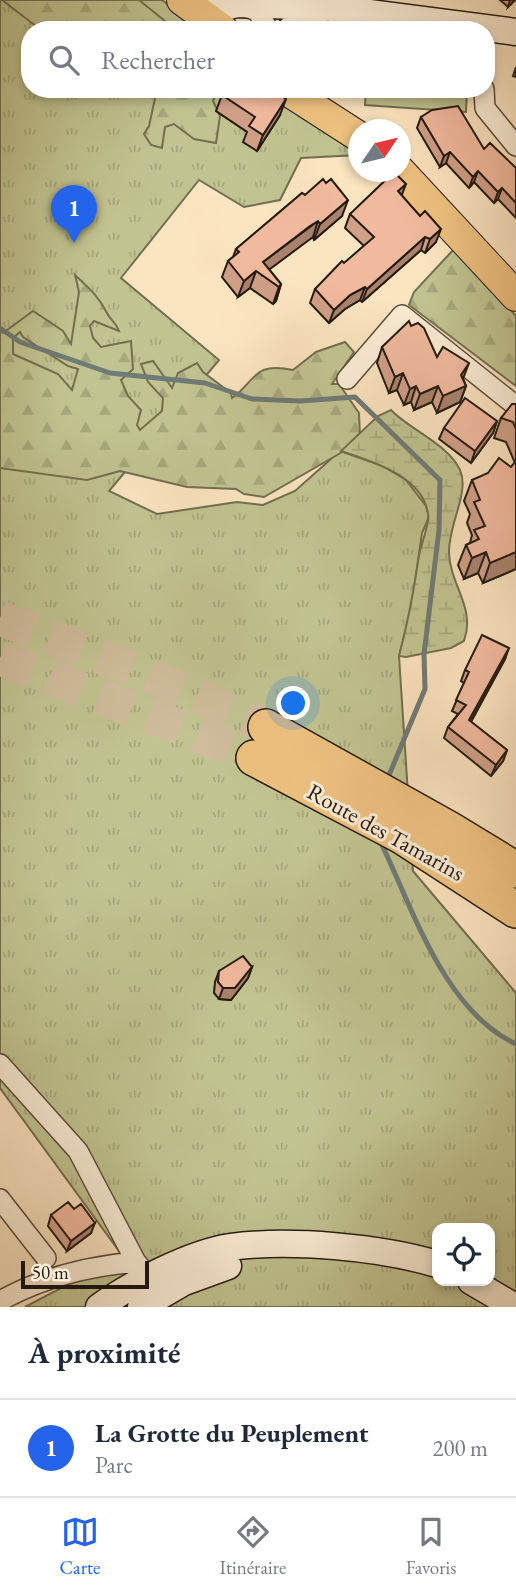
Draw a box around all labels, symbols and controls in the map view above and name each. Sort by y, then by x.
search box [21,21,495,98]
icon: search [45,41,83,79]
text: Rechercher [101,43,215,77]
north arrow [348,119,411,182]
pin: 1 [51,185,97,243]
your location [276,686,310,720]
street label: Route des Tamarins [302,776,470,888]
map controls [432,1223,495,1286]
button: locate [432,1223,495,1286]
scale bar [21,1258,149,1290]
text: 50 m [32,1260,69,1285]
text: À proximité [28,1333,180,1372]
text: La Grotte du Peuplement [95,1416,368,1450]
text: 1 [45,1433,57,1463]
text: 200 m [432,1433,488,1463]
text: Parc [95,1450,133,1480]
tab: Carte [60,1513,100,1580]
tab: Itinéraire [220,1513,286,1580]
tab: Favoris [406,1513,456,1580]

